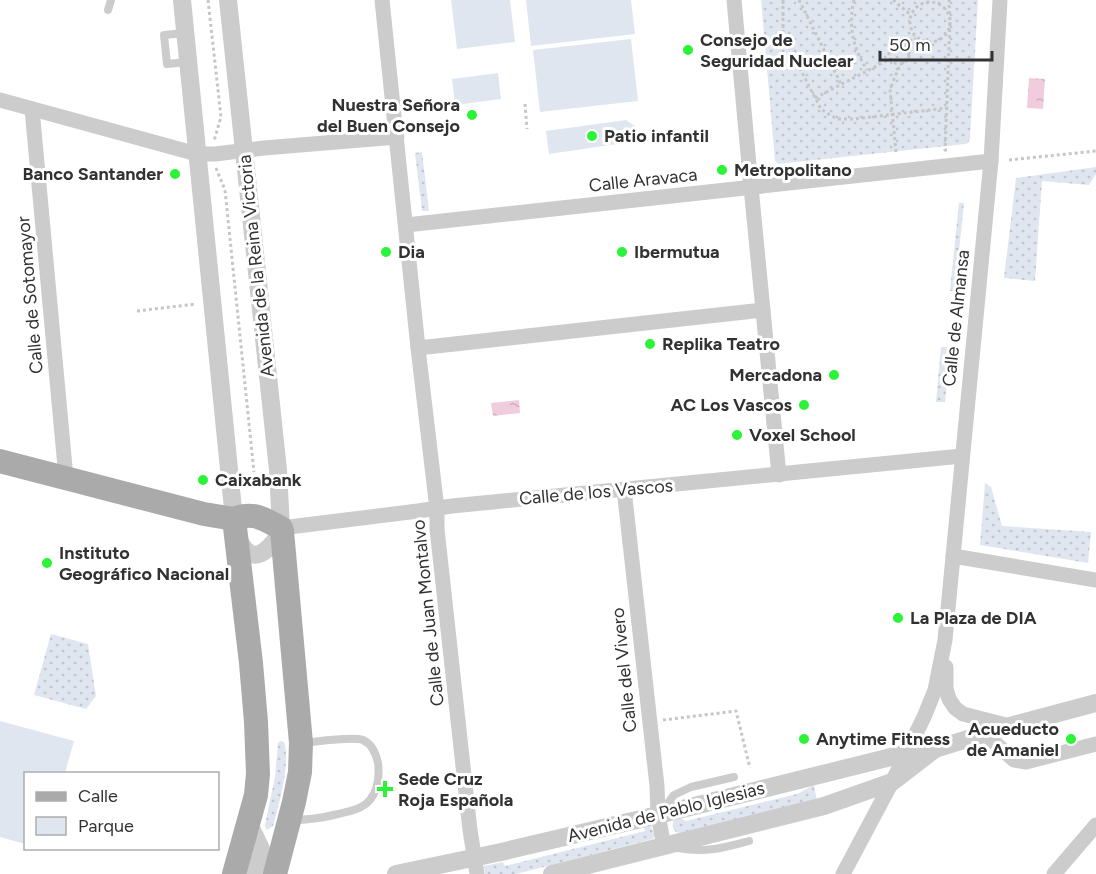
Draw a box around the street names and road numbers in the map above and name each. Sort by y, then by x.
street label: Avenida de la Reina Victoria [233,154,279,378]
street label: Calle Aravaca [588,163,698,197]
street label: Calle de Sotomayor [12,215,48,375]
street label: Calle de Almansa [938,249,974,387]
street label: Calle de los Vascos [518,474,674,510]
street label: Calle de Juan Montalvo [407,519,449,707]
street label: Calle del Vivero [607,607,641,733]
street label: Avenida de Pablo Iglesias [565,777,767,847]

